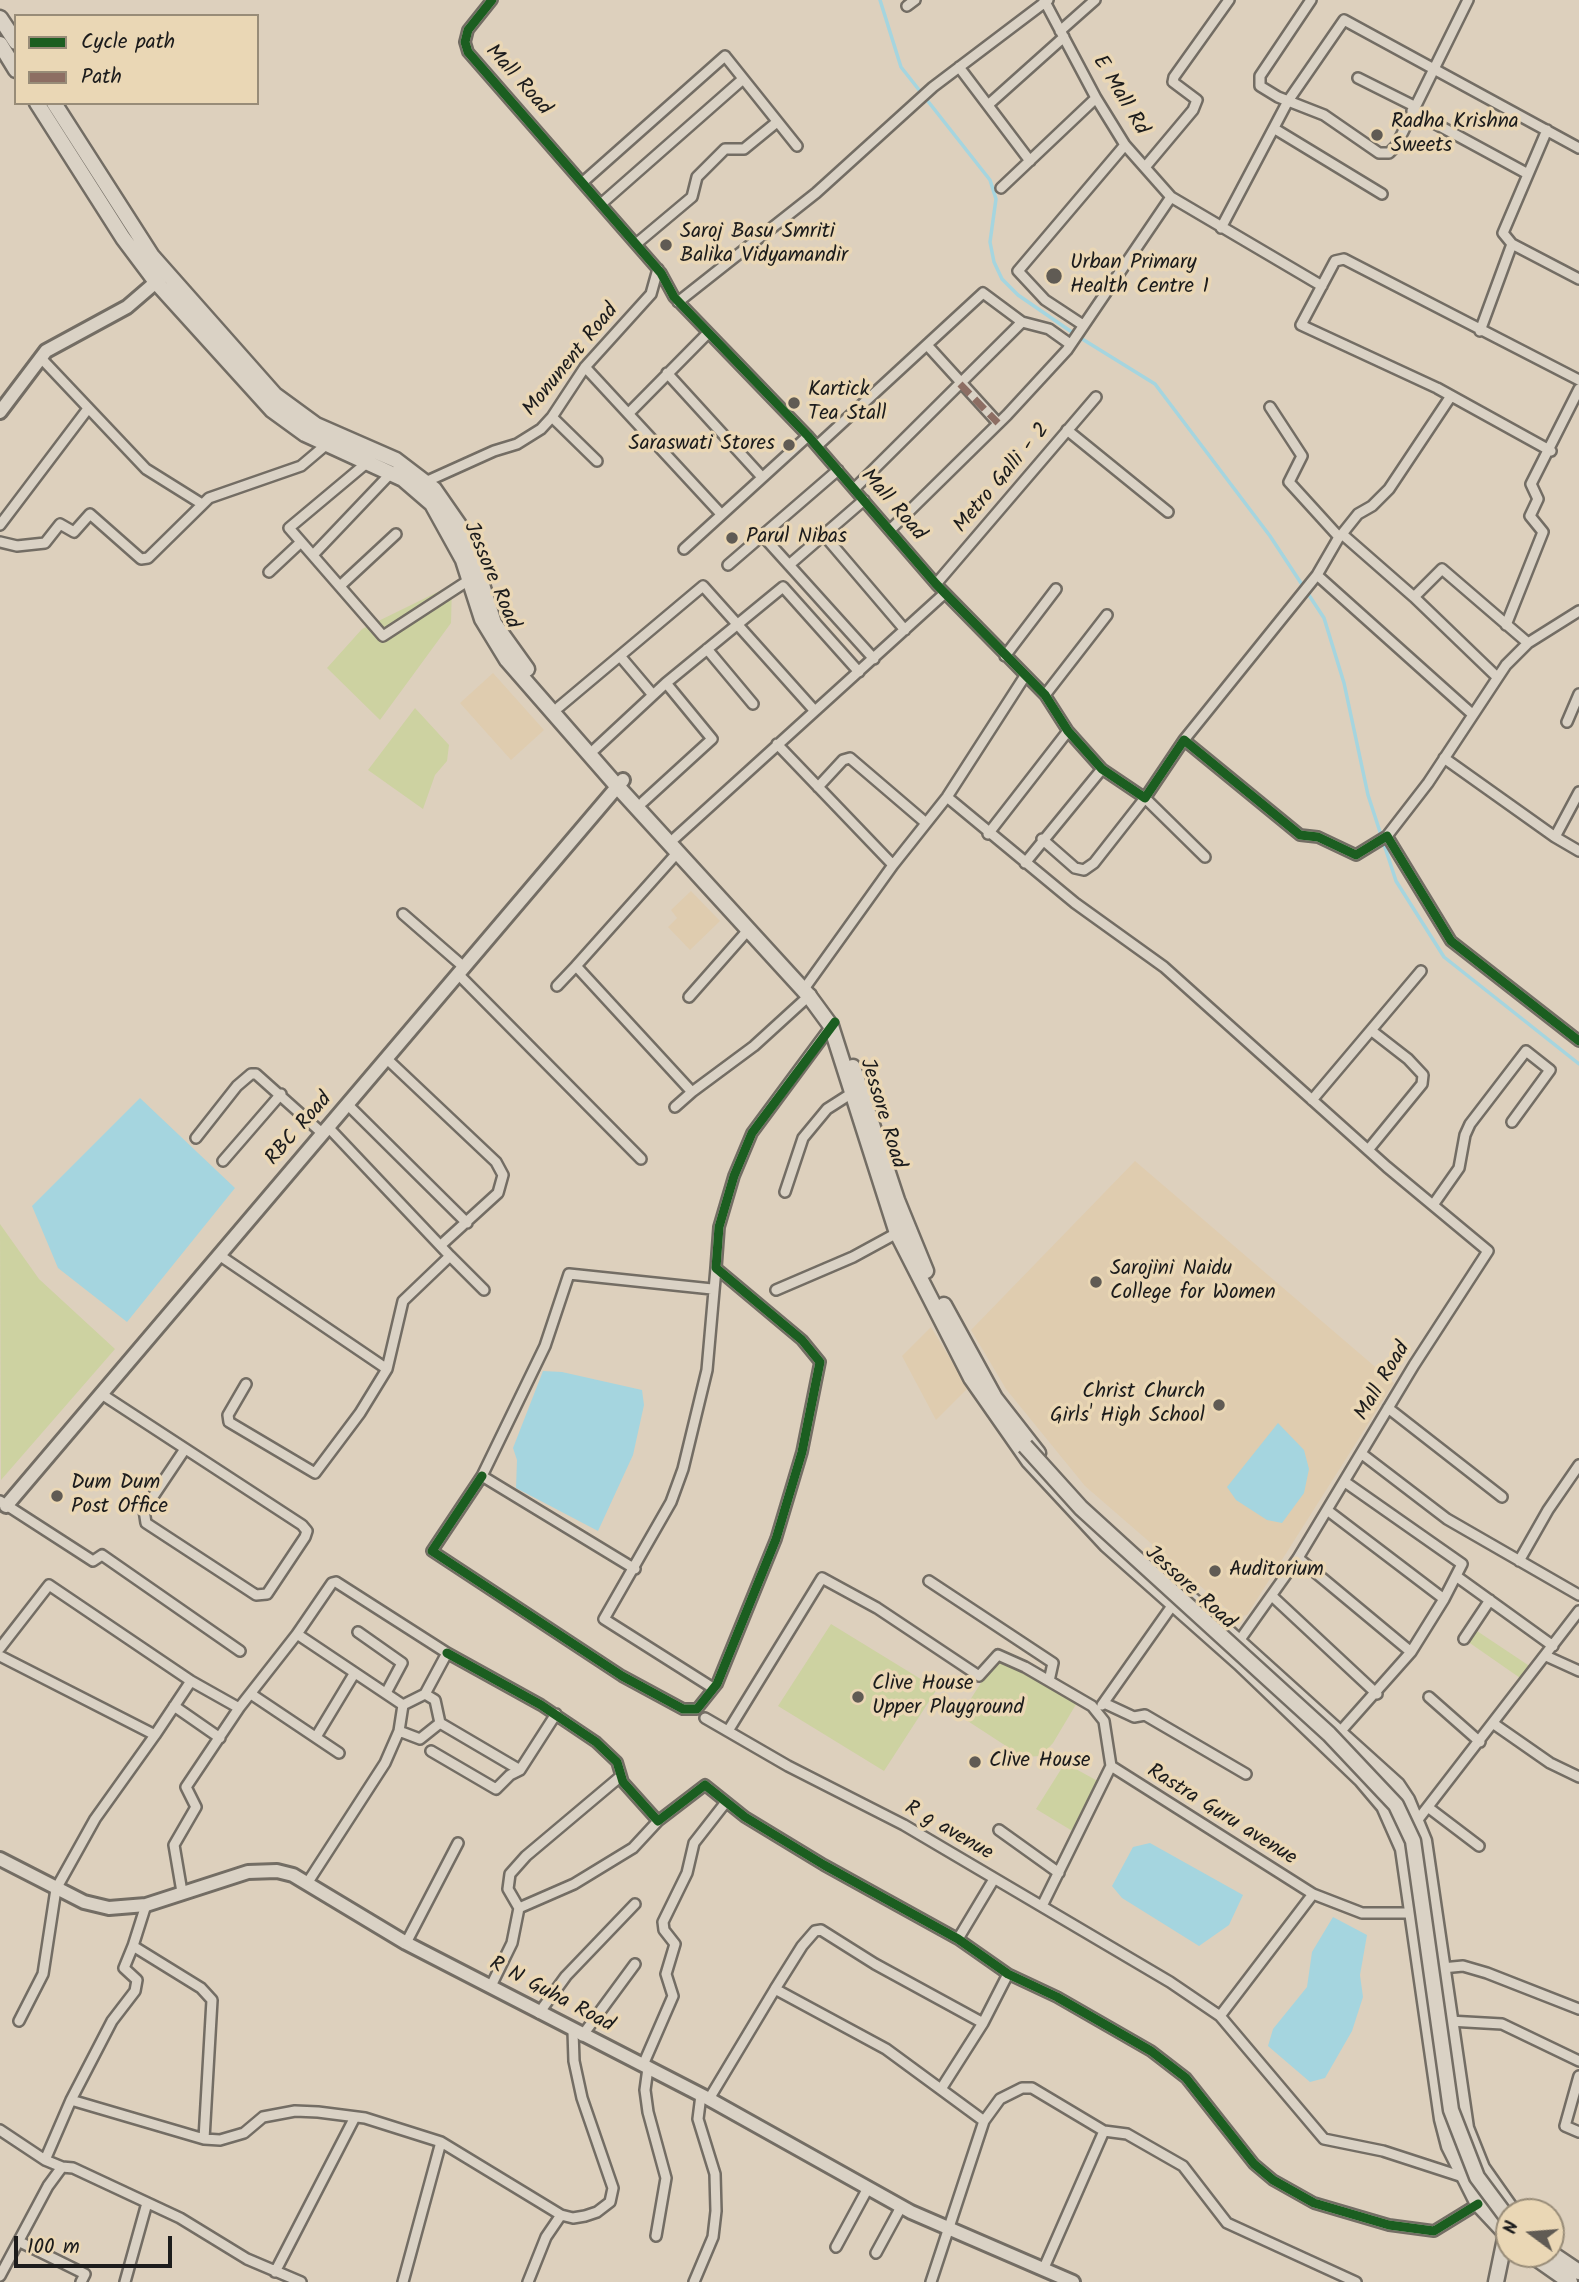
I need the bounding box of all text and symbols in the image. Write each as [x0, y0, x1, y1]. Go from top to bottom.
legend [14, 14, 259, 105]
text: Cycle path [81, 26, 175, 59]
street label: Mall Road [478, 40, 556, 122]
street label: E Mall Rd [1085, 52, 1153, 140]
text: Path [81, 61, 122, 94]
place label: Radha Krishna Sweets [1391, 110, 1519, 160]
marker: Radha Krishna Sweets [1369, 127, 1385, 143]
place label: Saroj Basu Smriti Balika Vidyamandir [680, 220, 848, 270]
marker: Saroj Basu Smriti Balika Vidyamandir [658, 237, 674, 253]
place label: Urban Primary Health Centre 1 [1070, 251, 1209, 301]
marker: Urban Primary Health Centre 1 [1044, 266, 1064, 286]
street label: Monunent Road [519, 299, 625, 423]
place label: Kartick Tea Stall [808, 378, 886, 428]
marker: Kartick Tea Stall [786, 395, 802, 411]
street label: Metro Galli - 2 [950, 419, 1056, 539]
place label: Saraswati Stores [629, 432, 775, 458]
marker: Saraswati Stores [781, 437, 797, 453]
street label: Mall Road [854, 465, 930, 547]
street label: Jessore Road [456, 519, 524, 633]
place label: Parul Nibas [746, 525, 847, 551]
marker: Parul Nibas [724, 530, 740, 546]
street label: Jessore Road [852, 1056, 910, 1172]
street label: RBC Road [261, 1088, 339, 1172]
place label: Sarojini Naidu College for Women [1110, 1257, 1276, 1307]
marker: Sarojini Naidu College for Women [1088, 1274, 1104, 1290]
street label: Mall Road [1351, 1338, 1417, 1426]
place label: Christ Church Girls' High School [1050, 1380, 1205, 1430]
marker: Christ Church Girls' High School [1211, 1397, 1227, 1413]
place label: Dum Dum Post Office [71, 1471, 168, 1521]
marker: Dum Dum Post Office [49, 1488, 65, 1504]
street label: Jessore Road [1138, 1542, 1240, 1636]
place label: Auditorium [1229, 1558, 1324, 1584]
marker: Auditorium [1207, 1563, 1223, 1579]
place label: Clive House Upper Playground [872, 1672, 1024, 1722]
marker: Clive House Upper Playground [850, 1689, 866, 1705]
place label: Clive House [989, 1749, 1091, 1775]
marker: Clive House [967, 1754, 983, 1770]
street label: Rastra Guru avenue [1142, 1760, 1300, 1872]
street label: R g avenue [899, 1797, 997, 1867]
street label: R N Guha Road [484, 1953, 618, 2039]
north arrow [1495, 2198, 1565, 2268]
text: N [1496, 2218, 1528, 2238]
scale bar [18, 2222, 175, 2266]
text: 100 m [27, 2231, 80, 2264]

